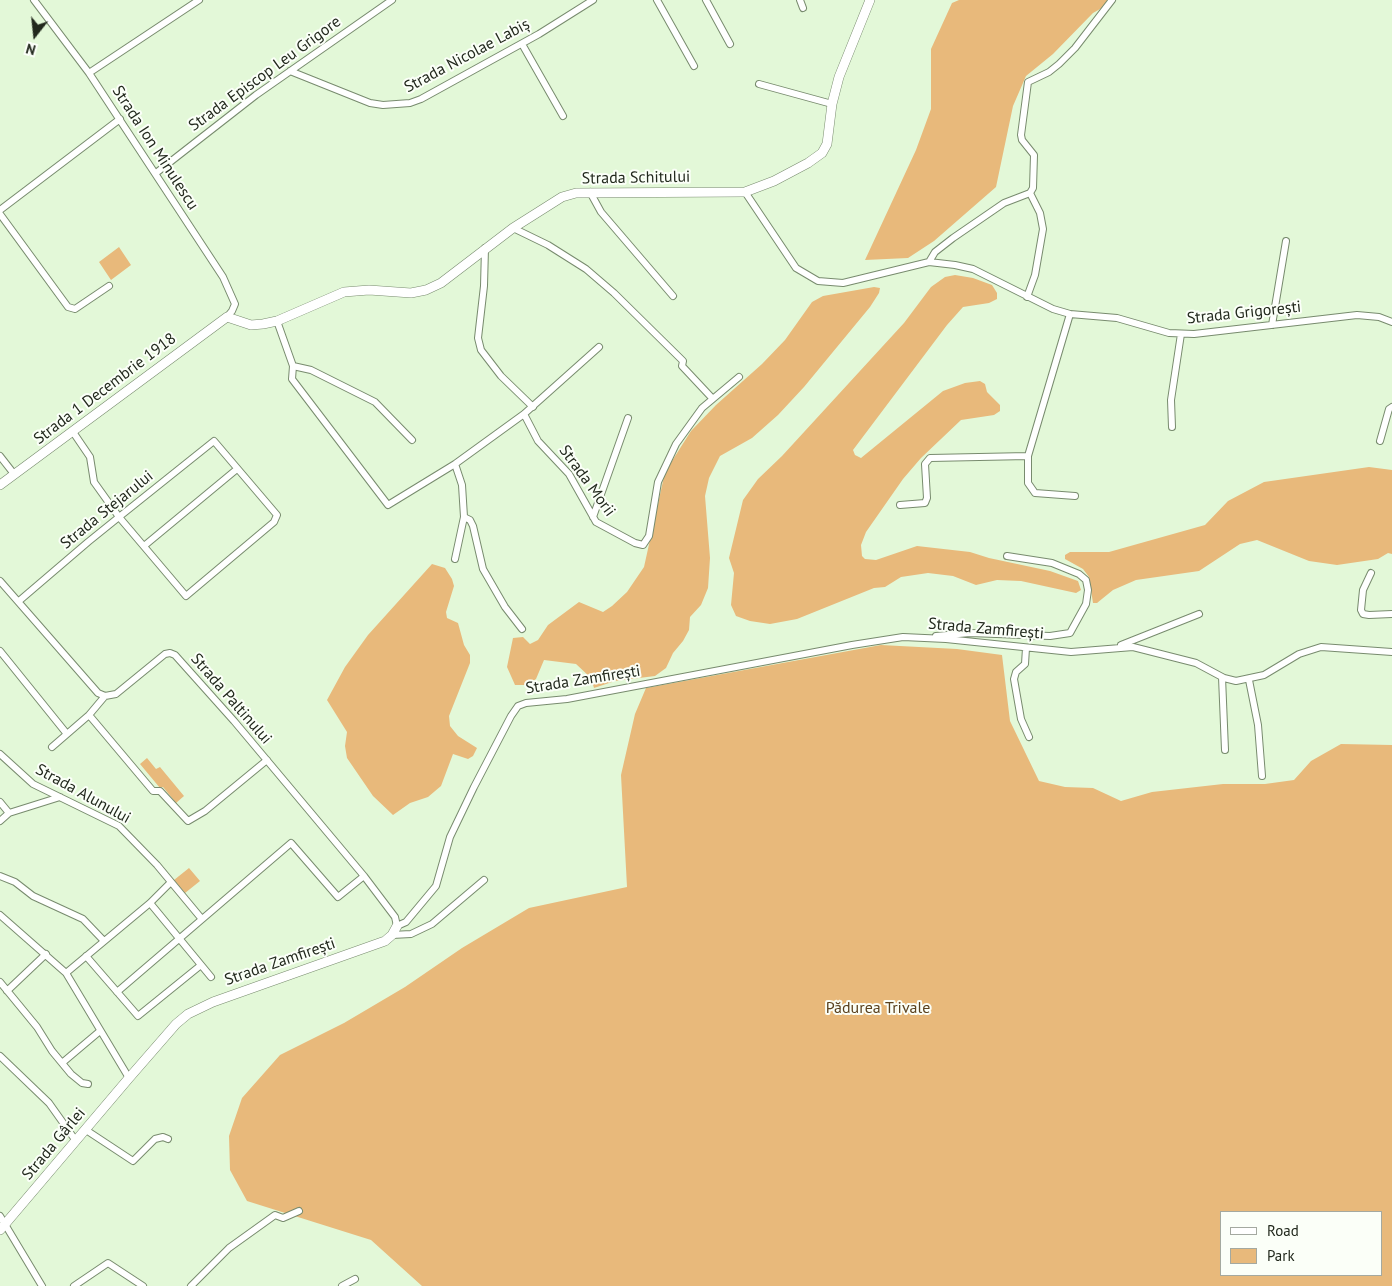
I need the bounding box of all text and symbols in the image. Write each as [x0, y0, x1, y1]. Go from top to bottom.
north arrow [10, 10, 60, 60]
street label: Strada Episcop Leu Grigore [185, 12, 345, 136]
street label: Strada Nicolae Labiș [401, 15, 533, 97]
text: N [24, 40, 38, 59]
street label: Strada Ion Minulescu [108, 82, 202, 214]
street label: Strada Schitului [582, 167, 690, 189]
street label: Strada Grigorești [1186, 297, 1302, 329]
street label: Strada 1 Decembrie 1918 [30, 329, 180, 449]
street label: Strada Morii [555, 442, 619, 520]
street label: Strada Stejarului [57, 467, 157, 553]
street label: Strada Zamfirești [927, 614, 1045, 644]
street label: Strada Paltinului [186, 650, 276, 748]
street label: Strada Zamfirești [524, 661, 642, 699]
street label: Strada Alunului [32, 760, 134, 828]
street label: Strada Zamfirești [222, 934, 338, 990]
park label: Pădurea Trivale [826, 998, 930, 1018]
street label: Strada Gârlei [18, 1104, 90, 1184]
legend [1220, 1211, 1382, 1276]
text: Road [1267, 1221, 1299, 1240]
text: Park [1267, 1246, 1295, 1265]

